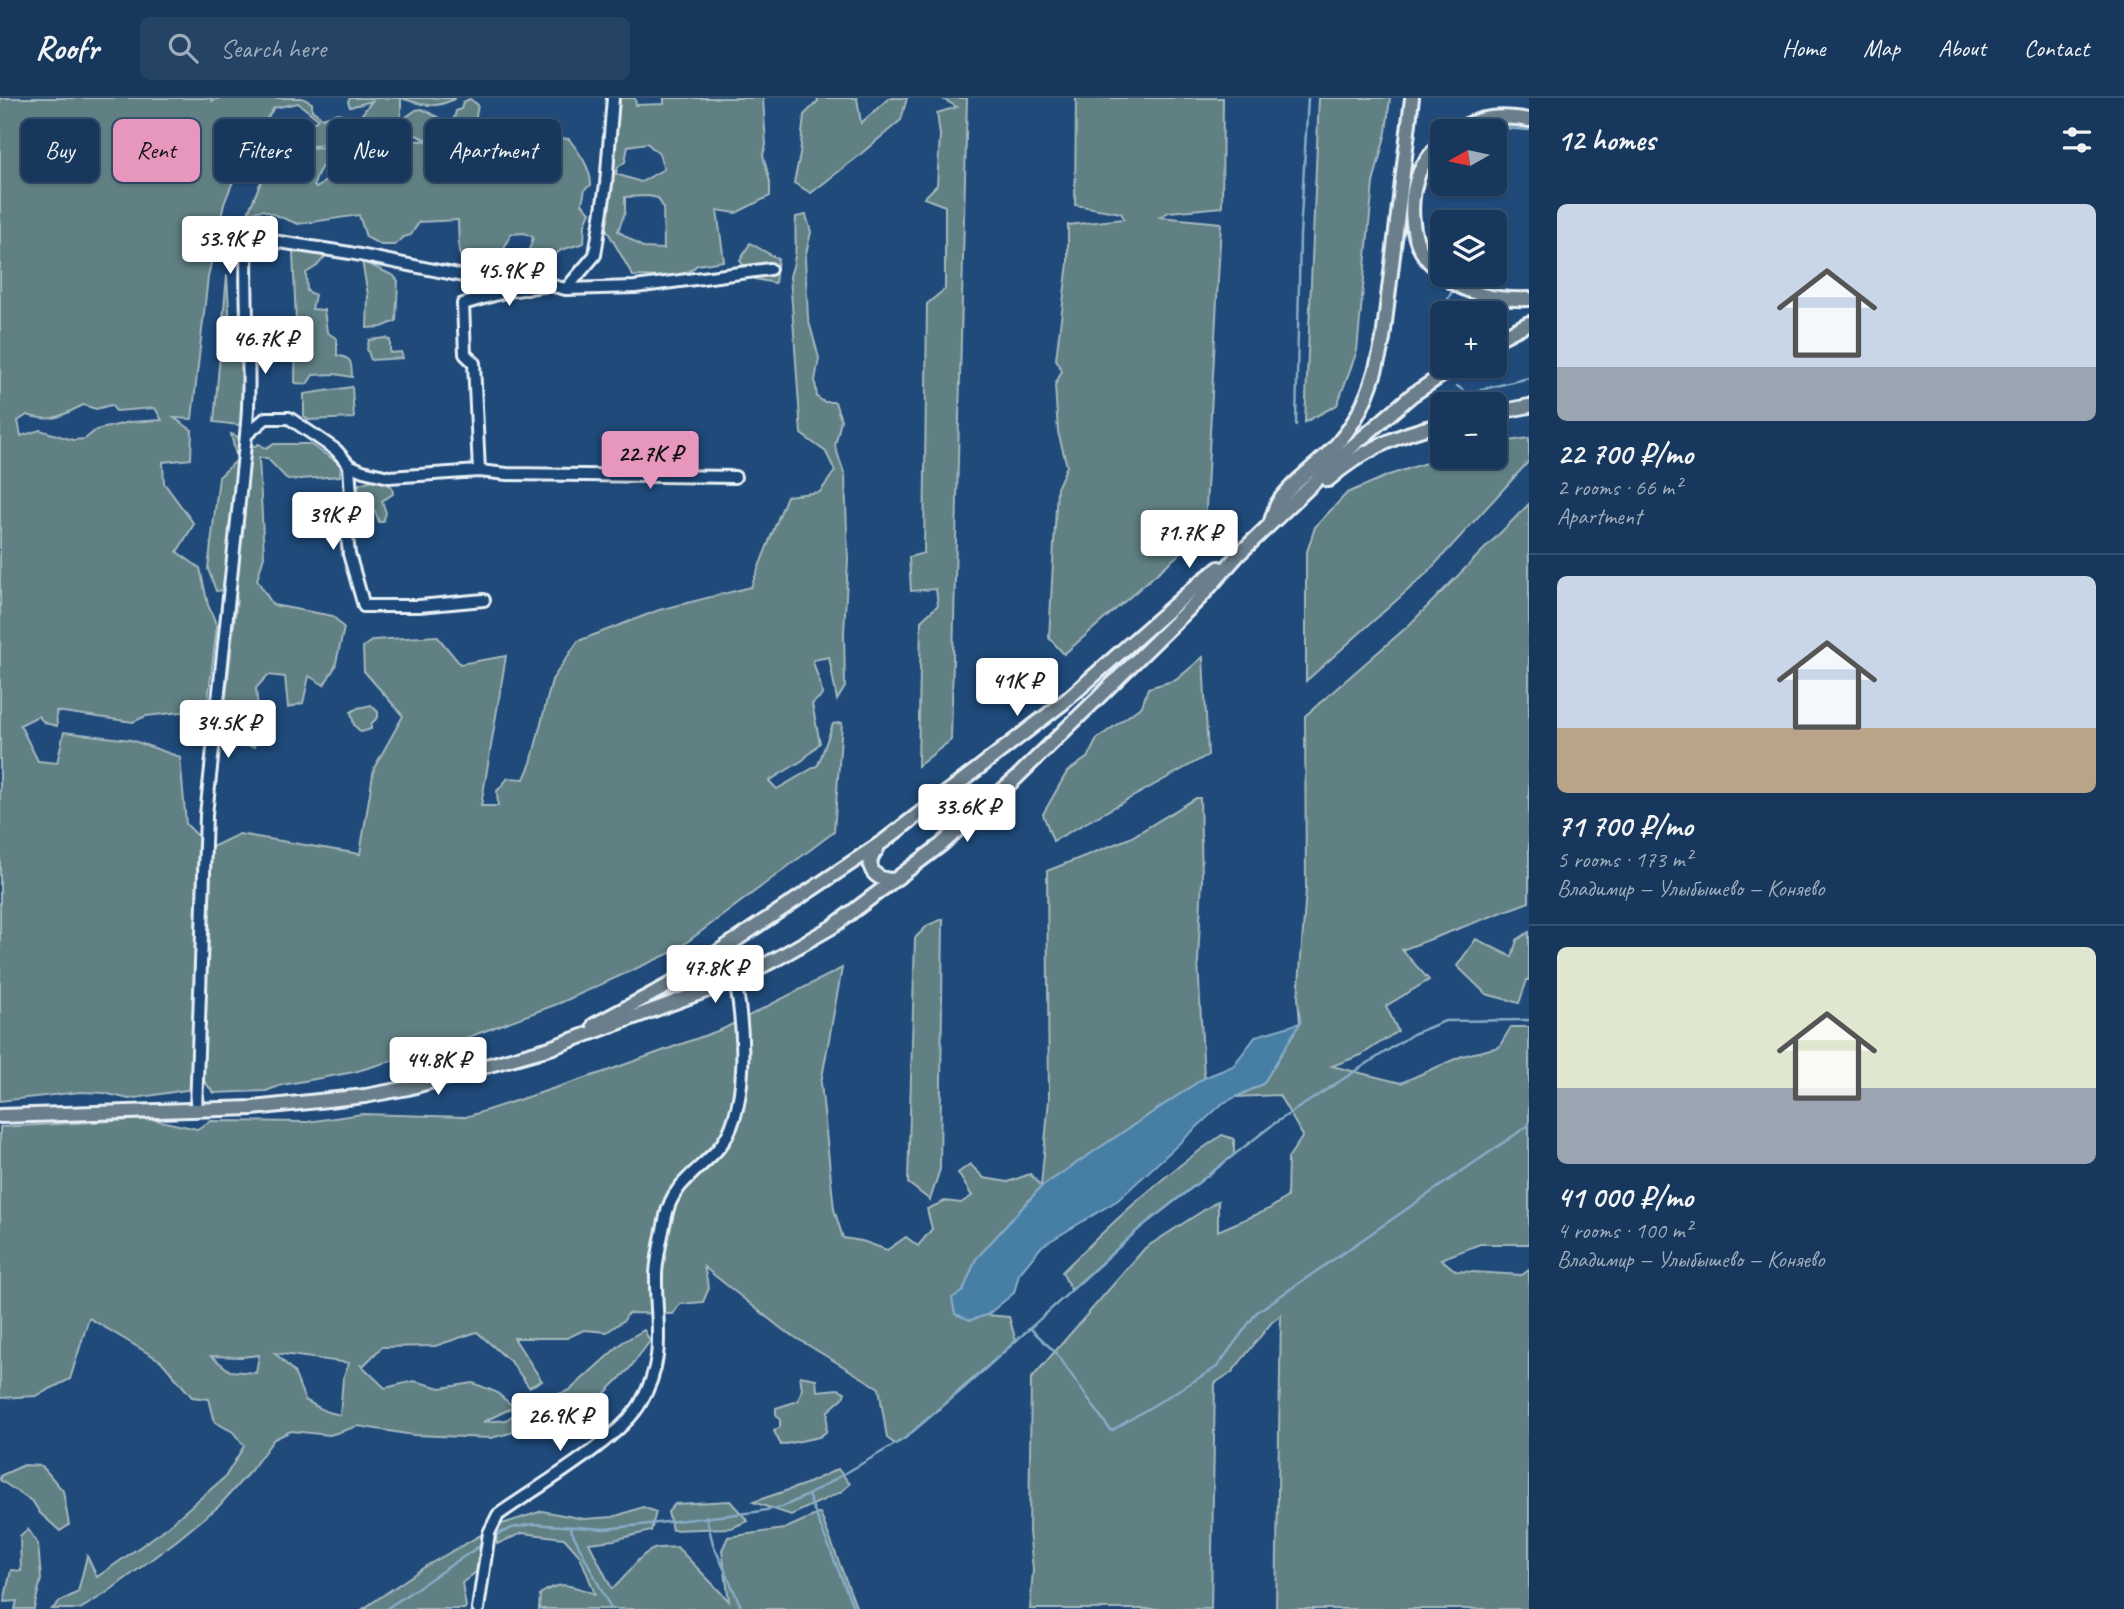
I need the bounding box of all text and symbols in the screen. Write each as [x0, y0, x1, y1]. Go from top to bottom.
search box [140, 17, 630, 80]
text: Roofr [35, 27, 98, 69]
icon: search [164, 29, 202, 67]
text: Search here [220, 32, 326, 65]
text: Home [1782, 33, 1825, 63]
text: Map [1863, 33, 1900, 63]
text: About [1938, 33, 1986, 63]
text: Contact [2024, 33, 2089, 63]
chip: Buy [21, 119, 99, 182]
chip: Rent [113, 119, 200, 182]
chip: Filters [214, 119, 314, 182]
chip: New [328, 119, 411, 182]
chip: Apartment [425, 119, 561, 182]
north arrow [1430, 119, 1507, 196]
map controls [1430, 119, 1507, 469]
text: 12 homes [1557, 121, 1655, 159]
icon: filters [2058, 121, 2096, 159]
button: layers [1430, 210, 1507, 287]
pin: 53.9K ₽ [165, 216, 295, 276]
text: 53.9K ₽ [198, 224, 262, 253]
pin: 45.9K ₽ [444, 248, 574, 308]
icon: home [1764, 250, 1890, 376]
text: 45.9K ₽ [477, 256, 541, 285]
button: + [1430, 301, 1507, 378]
pin: 46.7K ₽ [200, 316, 330, 376]
text: 46.7K ₽ [232, 324, 298, 353]
button: − [1430, 392, 1507, 469]
pin: 22.7K ₽ [585, 432, 715, 491]
text: 22 700 ₽/mo [1557, 435, 1693, 473]
text: 22.7K ₽ [618, 439, 682, 468]
text: 2 rooms · 66 m² [1557, 473, 1681, 502]
pin: 39K ₽ [284, 492, 382, 552]
text: 39K ₽ [308, 500, 358, 529]
text: Apartment [1557, 502, 1642, 531]
pin: 71.7K ₽ [1124, 510, 1254, 570]
text: 71.7K ₽ [1157, 518, 1221, 547]
icon: home [1764, 622, 1890, 748]
pin: 41K ₽ [968, 658, 1066, 718]
text: 41K ₽ [992, 666, 1042, 695]
pin: 34.5K ₽ [163, 700, 293, 760]
text: 34.5K ₽ [196, 708, 260, 737]
pin: 33.6K ₽ [902, 784, 1032, 844]
text: 33.6K ₽ [934, 792, 1000, 821]
text: 71 700 ₽/mo [1557, 807, 1693, 845]
text: 5 rooms · 173 m² [1557, 845, 1692, 874]
text: Владимир — Улыбышево — Коняево [1557, 874, 1824, 903]
pin: 47.8K ₽ [650, 946, 780, 1005]
text: 47.8K ₽ [683, 953, 747, 982]
icon: home [1764, 993, 1890, 1119]
pin: 44.8K ₽ [373, 1038, 503, 1097]
text: 44.8K ₽ [406, 1045, 470, 1074]
text: 41 000 ₽/mo [1557, 1178, 1693, 1216]
text: 4 rooms · 100 m² [1557, 1216, 1692, 1245]
text: Владимир — Улыбышево — Коняево [1557, 1245, 1824, 1274]
pin: 26.9K ₽ [495, 1394, 625, 1453]
text: 26.9K ₽ [528, 1401, 592, 1430]

